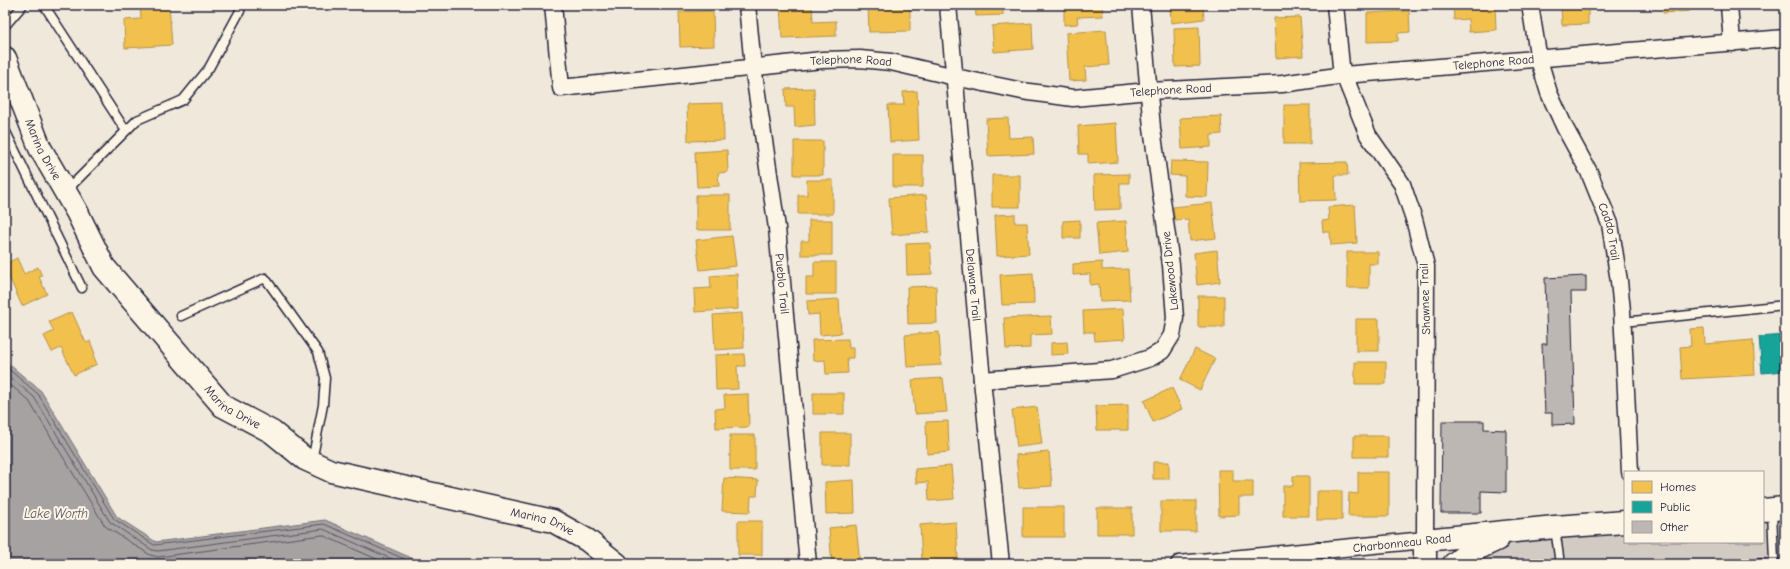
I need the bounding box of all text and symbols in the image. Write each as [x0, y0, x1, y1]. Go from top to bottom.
street label: Telephone Road [810, 52, 893, 69]
street label: Telephone Road [1452, 52, 1535, 73]
street label: Telephone Road [1130, 81, 1212, 100]
street label: Marina Drive [22, 117, 64, 182]
street label: Caddo Trail [1595, 201, 1623, 261]
street label: Lakewood Drive [1159, 231, 1181, 311]
street label: Delaware Trail [963, 248, 984, 322]
street label: Pueblo Trail [772, 253, 792, 315]
street label: Shawnee Trail [1417, 263, 1433, 335]
street label: Marina Drive [201, 382, 263, 432]
legend [1624, 471, 1764, 543]
text: Homes [1660, 480, 1696, 494]
text: Public [1660, 500, 1691, 514]
street label: Marina Drive [509, 505, 577, 538]
water label: Lake Worth [24, 506, 88, 521]
text: Other [1660, 520, 1689, 534]
street label: Charbonneau Road [1352, 531, 1452, 555]

